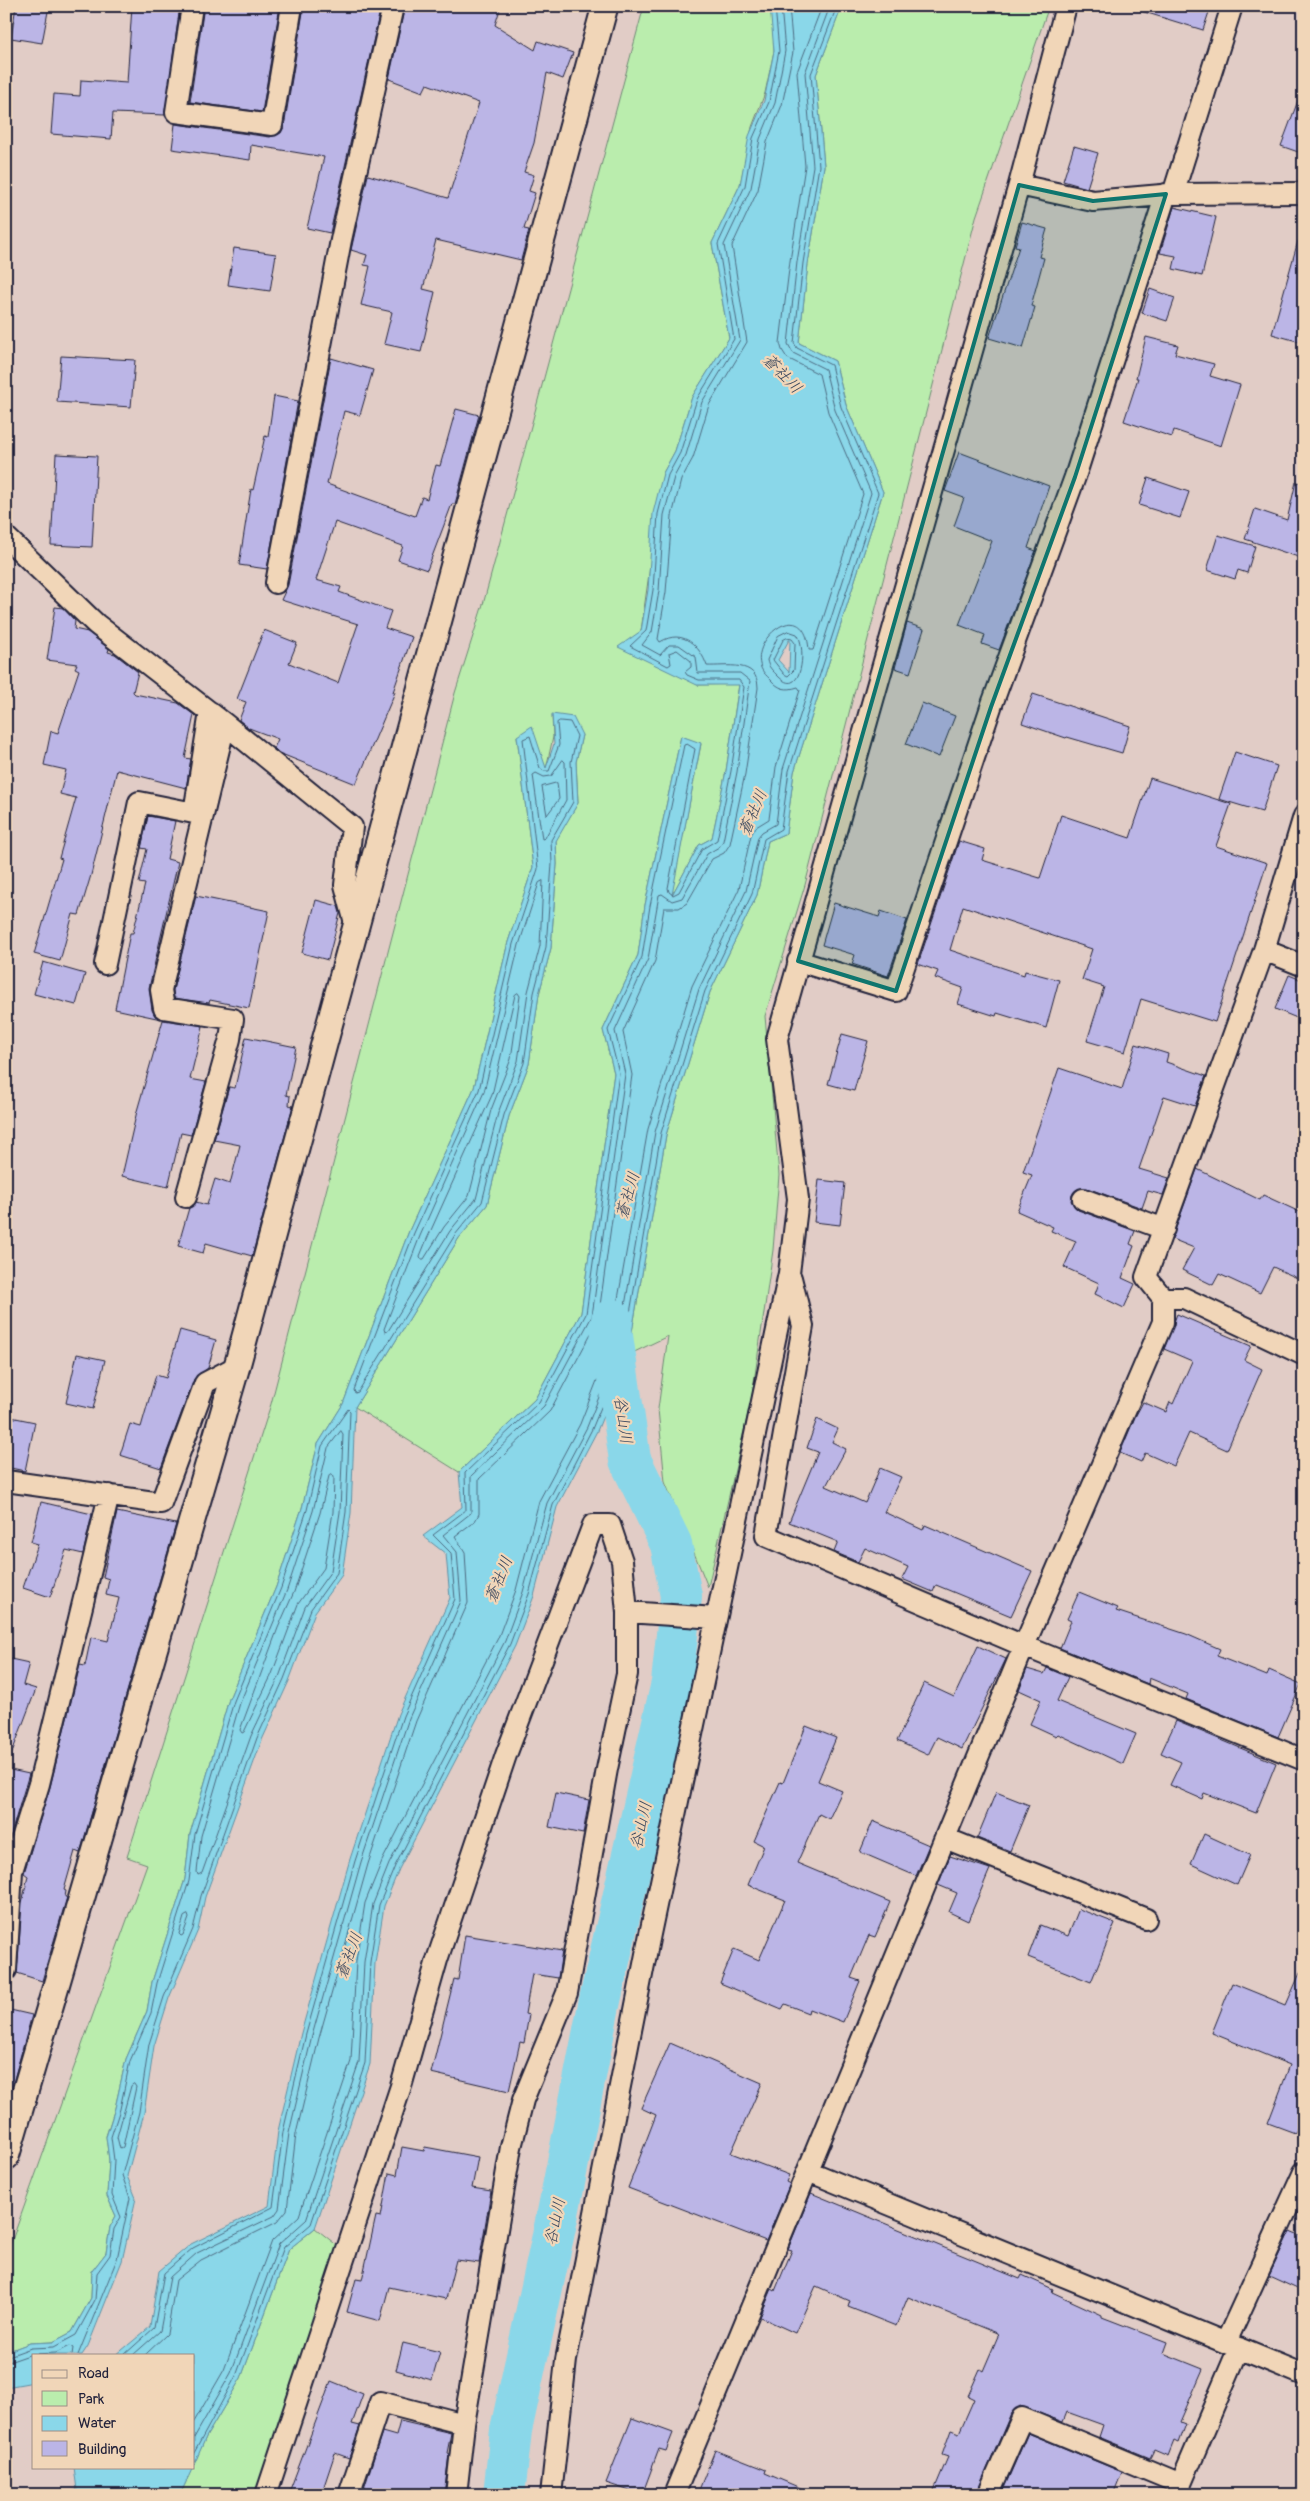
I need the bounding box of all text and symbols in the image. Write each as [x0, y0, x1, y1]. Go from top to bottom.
water label: 蒼社川 [758, 349, 806, 398]
water label: 蒼社川 [734, 786, 772, 838]
water label: 蒼社川 [612, 1169, 644, 1221]
water label: 谷山川 [610, 1395, 636, 1445]
water label: 蒼社川 [481, 1553, 517, 1605]
water label: 谷山川 [626, 1800, 656, 1851]
water label: 蒼社川 [331, 1929, 367, 1981]
water label: 谷山川 [540, 2196, 570, 2247]
legend [32, 2354, 195, 2468]
text: Road [78, 2364, 109, 2383]
text: Park [78, 2390, 105, 2409]
text: Water [78, 2414, 117, 2433]
text: Building [78, 2440, 126, 2459]

